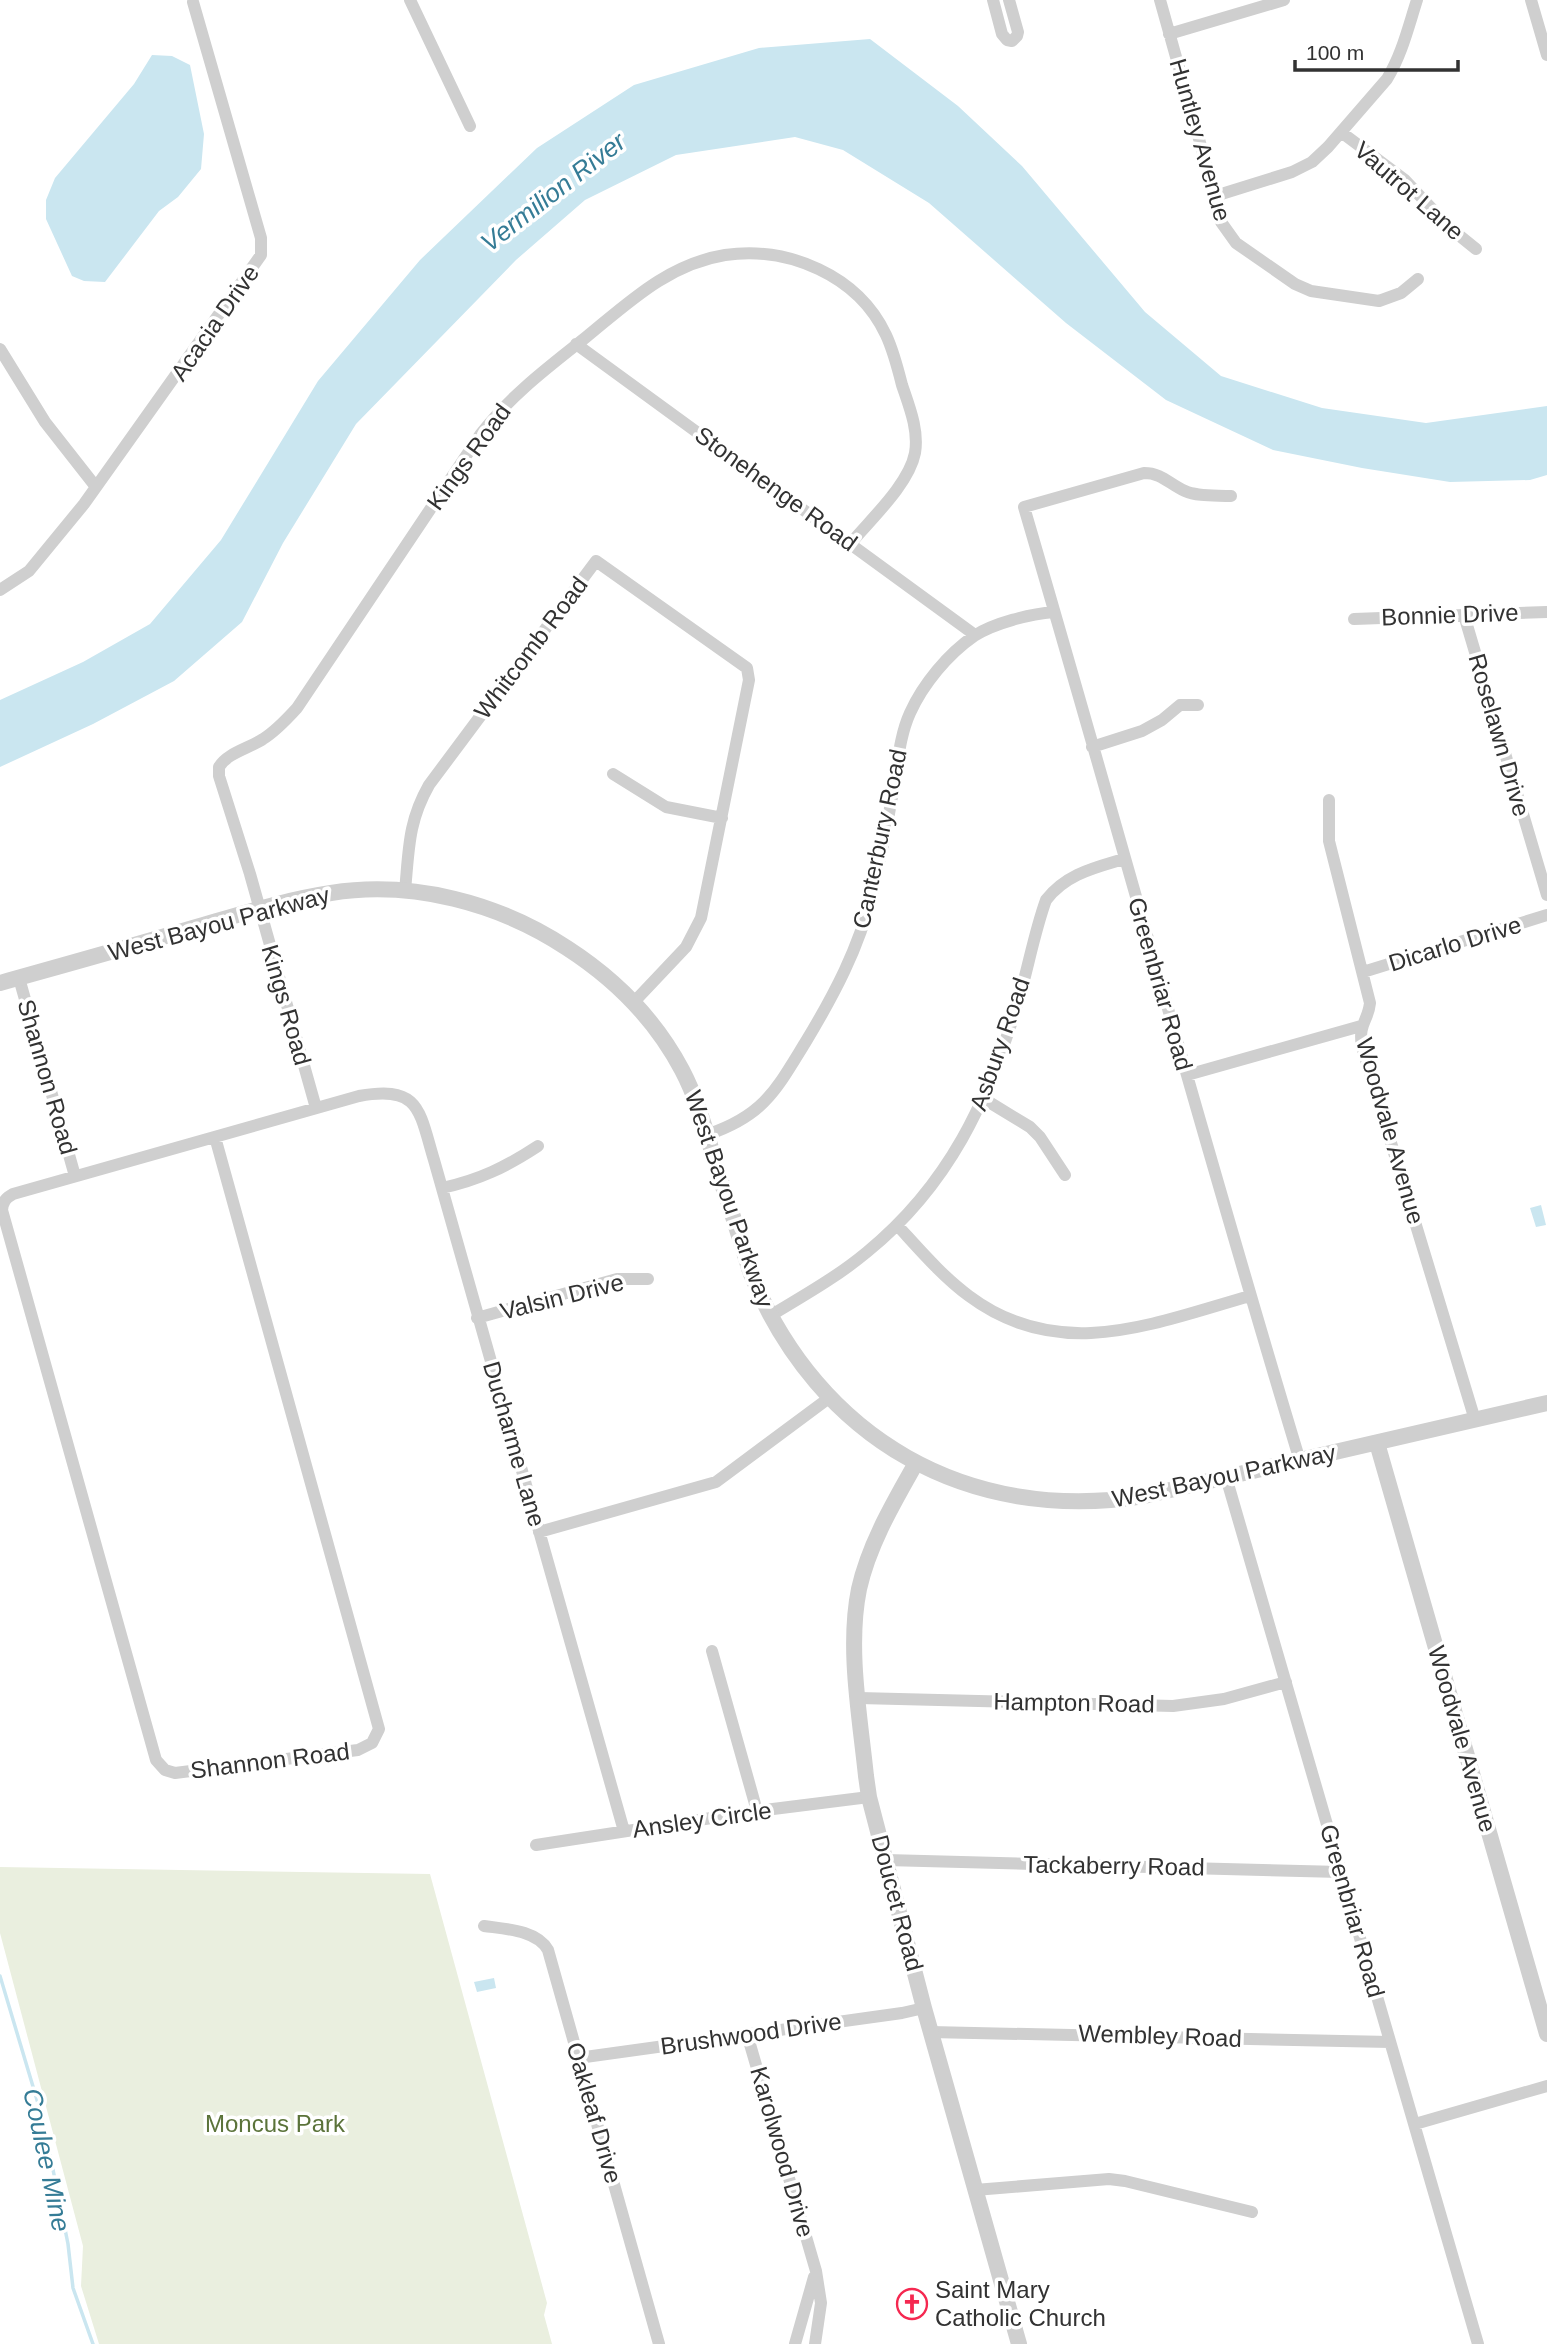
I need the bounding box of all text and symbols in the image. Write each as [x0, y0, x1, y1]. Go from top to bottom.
scale bar [1295, 28, 1458, 72]
text: 100 m [1306, 41, 1364, 64]
street label: Huntley Avenue [1164, 56, 1237, 224]
water label: Vermilion River [475, 125, 632, 258]
street label: Vautrot Lane [1349, 136, 1469, 245]
street label: Acacia Drive [165, 260, 264, 386]
street label: Kings Road [421, 399, 516, 515]
street label: Stonehenge Road [690, 421, 863, 556]
street label: Whitcomb Road [468, 571, 593, 724]
street label: Bonnie Drive [1381, 599, 1519, 630]
street label: Roselawn Drive [1463, 650, 1536, 819]
street label: Canterbury Road [847, 747, 912, 931]
street label: West Bayou Parkway [105, 881, 332, 966]
street label: Greenbriar Road [1123, 894, 1198, 1074]
street label: Dicarlo Drive [1385, 911, 1524, 977]
street label: Kings Road [256, 942, 317, 1068]
street label: Asbury Road [964, 974, 1035, 1114]
street label: Shannon Road [12, 996, 83, 1158]
street label: Woodvale Avenue [1351, 1035, 1430, 1227]
street label: West Bayou Parkway [680, 1087, 779, 1311]
street label: Valsin Drive [497, 1268, 626, 1325]
street label: Ducharme Lane [478, 1358, 551, 1530]
street label: West Bayou Parkway [1110, 1439, 1338, 1512]
street label: Woodvale Avenue [1423, 1643, 1502, 1835]
street label: Hampton Road [993, 1688, 1155, 1717]
street label: Shannon Road [189, 1737, 351, 1784]
street label: Ansley Circle [631, 1796, 773, 1843]
street label: Greenbriar Road [1315, 1821, 1390, 2001]
street label: Doucet Road [866, 1832, 929, 1974]
street label: Tackaberry Road [1023, 1850, 1205, 1881]
street label: Brushwood Drive [659, 2007, 843, 2060]
street label: Wembley Road [1078, 2019, 1242, 2052]
street label: Oakleaf Drive [561, 2039, 627, 2186]
street label: Karolwood Drive [745, 2064, 820, 2240]
water label: Coulee Mine [17, 2085, 77, 2235]
park label: Moncus Park [205, 2110, 346, 2137]
place label: Saint Mary Catholic Church [935, 2276, 1106, 2331]
church icon: Saint Mary Catholic Church [895, 2287, 929, 2321]

